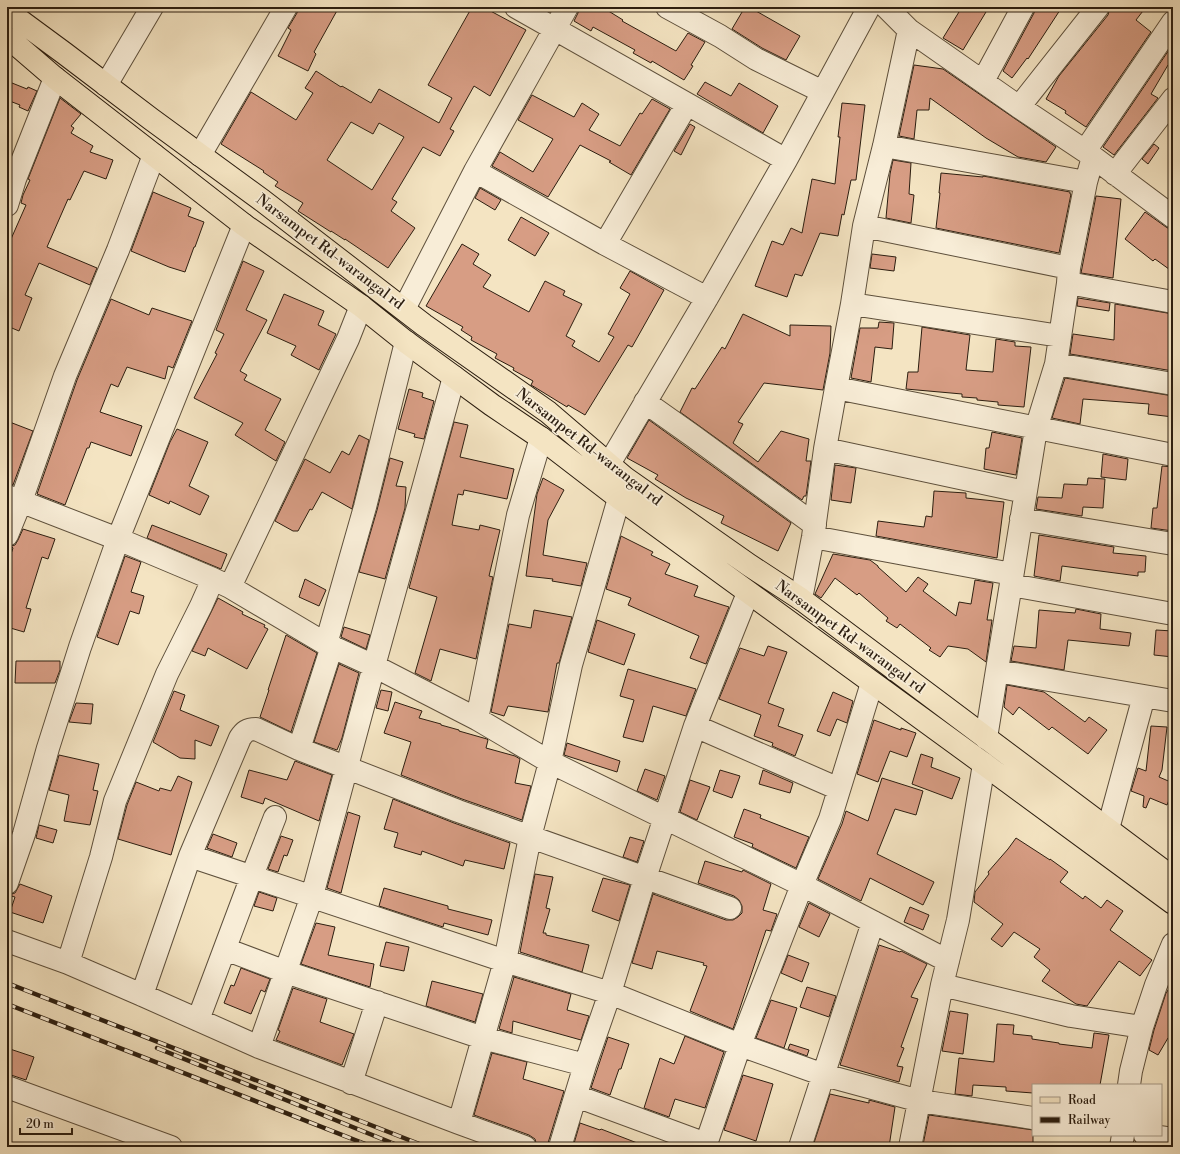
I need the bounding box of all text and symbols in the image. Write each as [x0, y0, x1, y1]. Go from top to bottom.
street label: Narsampet Rd-warangal rd [252, 190, 408, 314]
street label: Narsampet Rd-warangal rd [512, 384, 666, 510]
street label: Narsampet Rd-warangal rd [771, 576, 929, 698]
legend [1032, 1084, 1162, 1136]
text: Road [1068, 1093, 1096, 1108]
scale bar [20, 1110, 72, 1136]
text: Railway [1068, 1113, 1110, 1128]
text: 20 m [26, 1117, 54, 1132]

